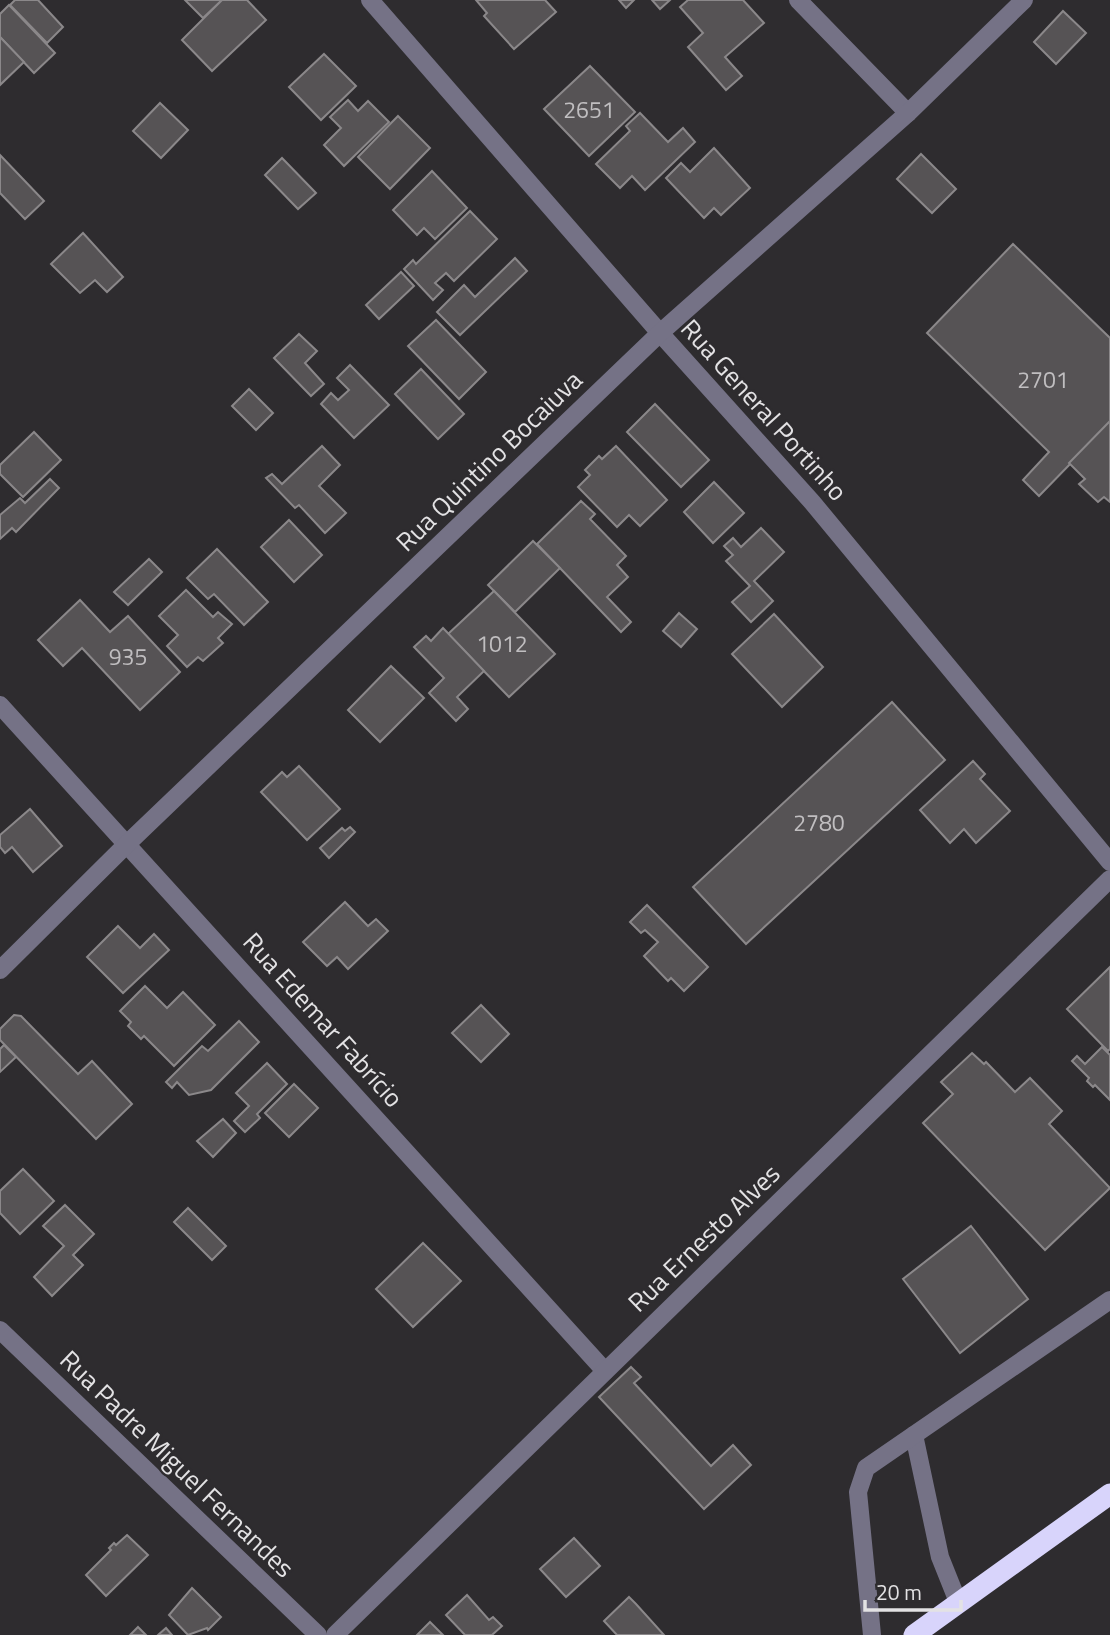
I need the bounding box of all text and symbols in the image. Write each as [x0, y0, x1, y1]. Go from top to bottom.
house number: 2651 [563, 92, 615, 127]
street label: Rua General Portinho [672, 310, 857, 509]
street label: Rua Quintino Bocaiuva [387, 361, 591, 560]
house number: 2701 [1017, 362, 1069, 397]
house number: 1012 [476, 626, 528, 661]
house number: 935 [109, 639, 147, 674]
house number: 2780 [793, 805, 845, 840]
street label: Rua Edemar Fabrício [234, 923, 413, 1116]
street label: Rua Ernesto Alves [619, 1155, 789, 1321]
street label: Rua Padre Miguel Fernandes [51, 1341, 303, 1586]
scale bar [865, 1568, 961, 1612]
text: 20 m [876, 1576, 922, 1608]

